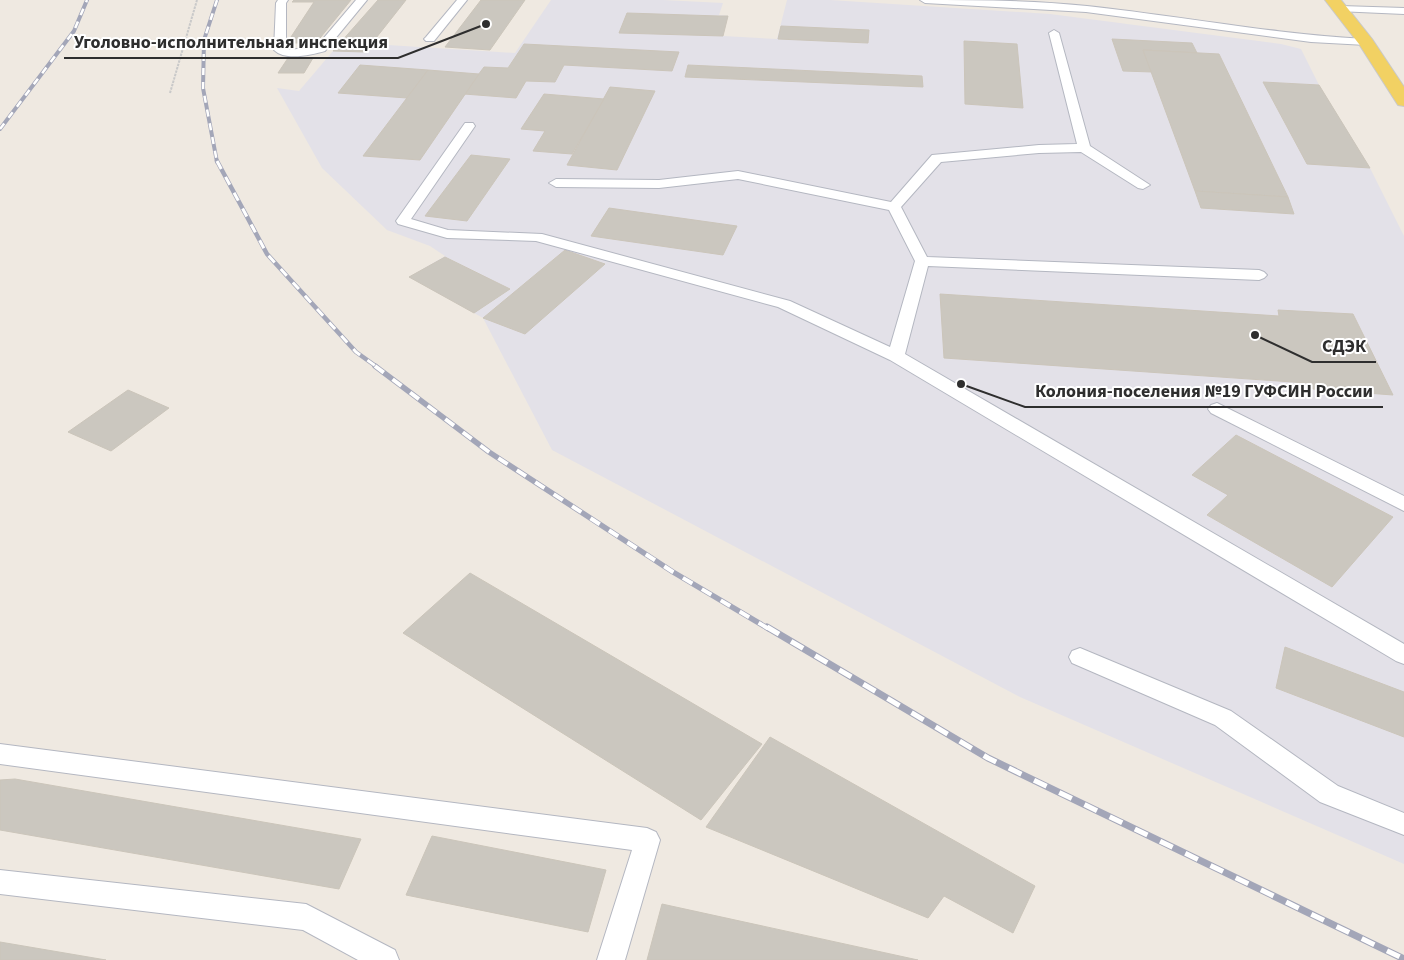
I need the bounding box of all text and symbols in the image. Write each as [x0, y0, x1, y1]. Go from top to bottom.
callout: Уголовно-исполнительная инспекция [64, 25, 398, 58]
text: Уголовно-исполнительная инспекция [74, 30, 388, 55]
callout: СДЭК [1312, 329, 1376, 362]
text: СДЭК [1322, 334, 1367, 359]
callout: Колония-поселения №19 ГУФСИН России [1025, 374, 1383, 407]
text: Колония-поселения №19 ГУФСИН России [1035, 379, 1373, 404]

